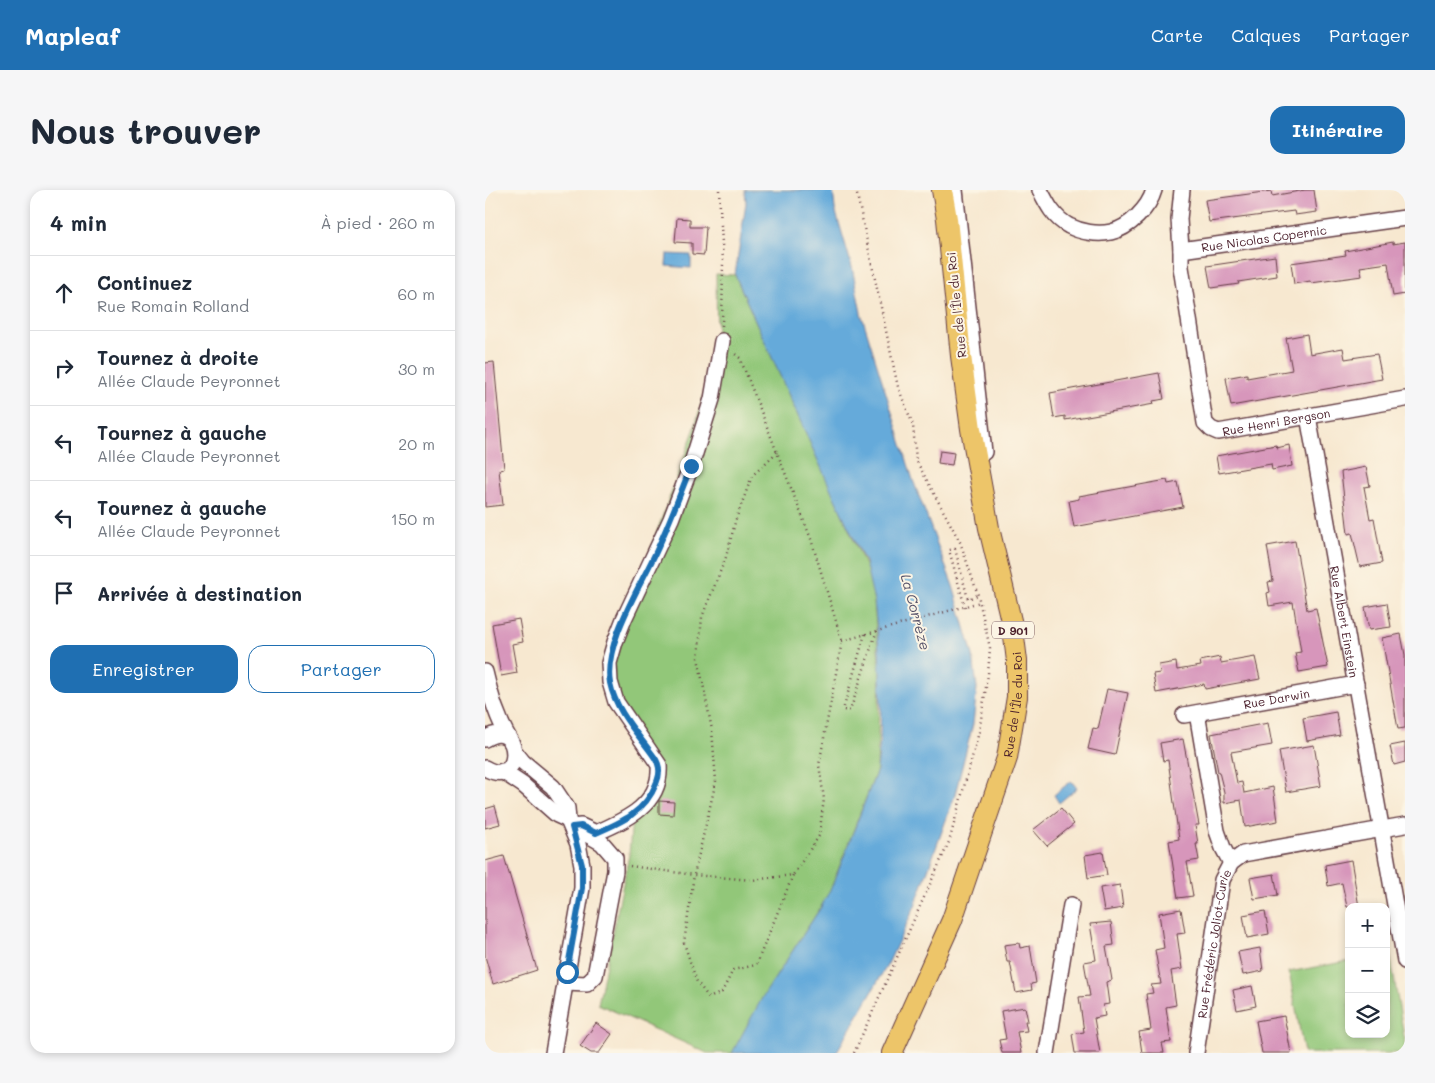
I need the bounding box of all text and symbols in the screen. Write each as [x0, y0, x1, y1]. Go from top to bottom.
text: Mapleaf [25, 20, 120, 51]
text: Carte [1151, 23, 1203, 47]
text: Calques [1231, 23, 1301, 47]
text: Partager [1329, 23, 1410, 47]
button: Itinéraire [1270, 106, 1405, 154]
text: Nous trouver [30, 107, 261, 153]
text: 4 min [50, 209, 107, 236]
text: À pied · 260 m [320, 212, 435, 233]
street label: Rue Nicolas Copernic [1200, 221, 1328, 255]
street label: Rue de l'Île du Roi [942, 251, 970, 359]
text: Continuez [97, 270, 192, 295]
icon: ahead [50, 279, 78, 307]
text: 60 m [398, 283, 435, 304]
text: Rue Romain Rolland [97, 295, 249, 316]
text: Tournez à droite [97, 345, 259, 370]
icon: right [50, 354, 78, 382]
text: 30 m [398, 358, 435, 379]
text: Allée Claude Peyronnet [97, 370, 281, 391]
street label: Rue Henri Bergson [1221, 404, 1331, 439]
text: Tournez à gauche [97, 420, 266, 445]
icon: left [50, 429, 78, 457]
text: 20 m [398, 433, 435, 454]
text: Allée Claude Peyronnet [97, 445, 281, 466]
route end [680, 455, 703, 478]
text: Tournez à gauche [97, 495, 266, 520]
icon: left [50, 504, 78, 532]
text: 150 m [391, 508, 435, 529]
text: Allée Claude Peyronnet [97, 520, 281, 541]
street label: Rue Albert Einstein [1327, 565, 1362, 679]
water label: La Corrèze [897, 572, 935, 652]
icon: arrive [50, 579, 78, 607]
text: Arrivée à destination [97, 581, 302, 606]
road number: D 901 [992, 622, 1034, 638]
button: Enregistrer [50, 645, 238, 693]
button: Partager [248, 645, 435, 693]
street label: Rue de l'Île du Roi [999, 651, 1025, 758]
street label: Rue Darwin [1242, 685, 1311, 712]
street label: Rue Frédéric Joliot-Curie [1193, 866, 1235, 1019]
map controls [1345, 903, 1390, 1038]
button: + [1345, 903, 1390, 948]
button: − [1345, 948, 1390, 993]
route start [556, 961, 579, 984]
button: layers [1345, 993, 1390, 1038]

